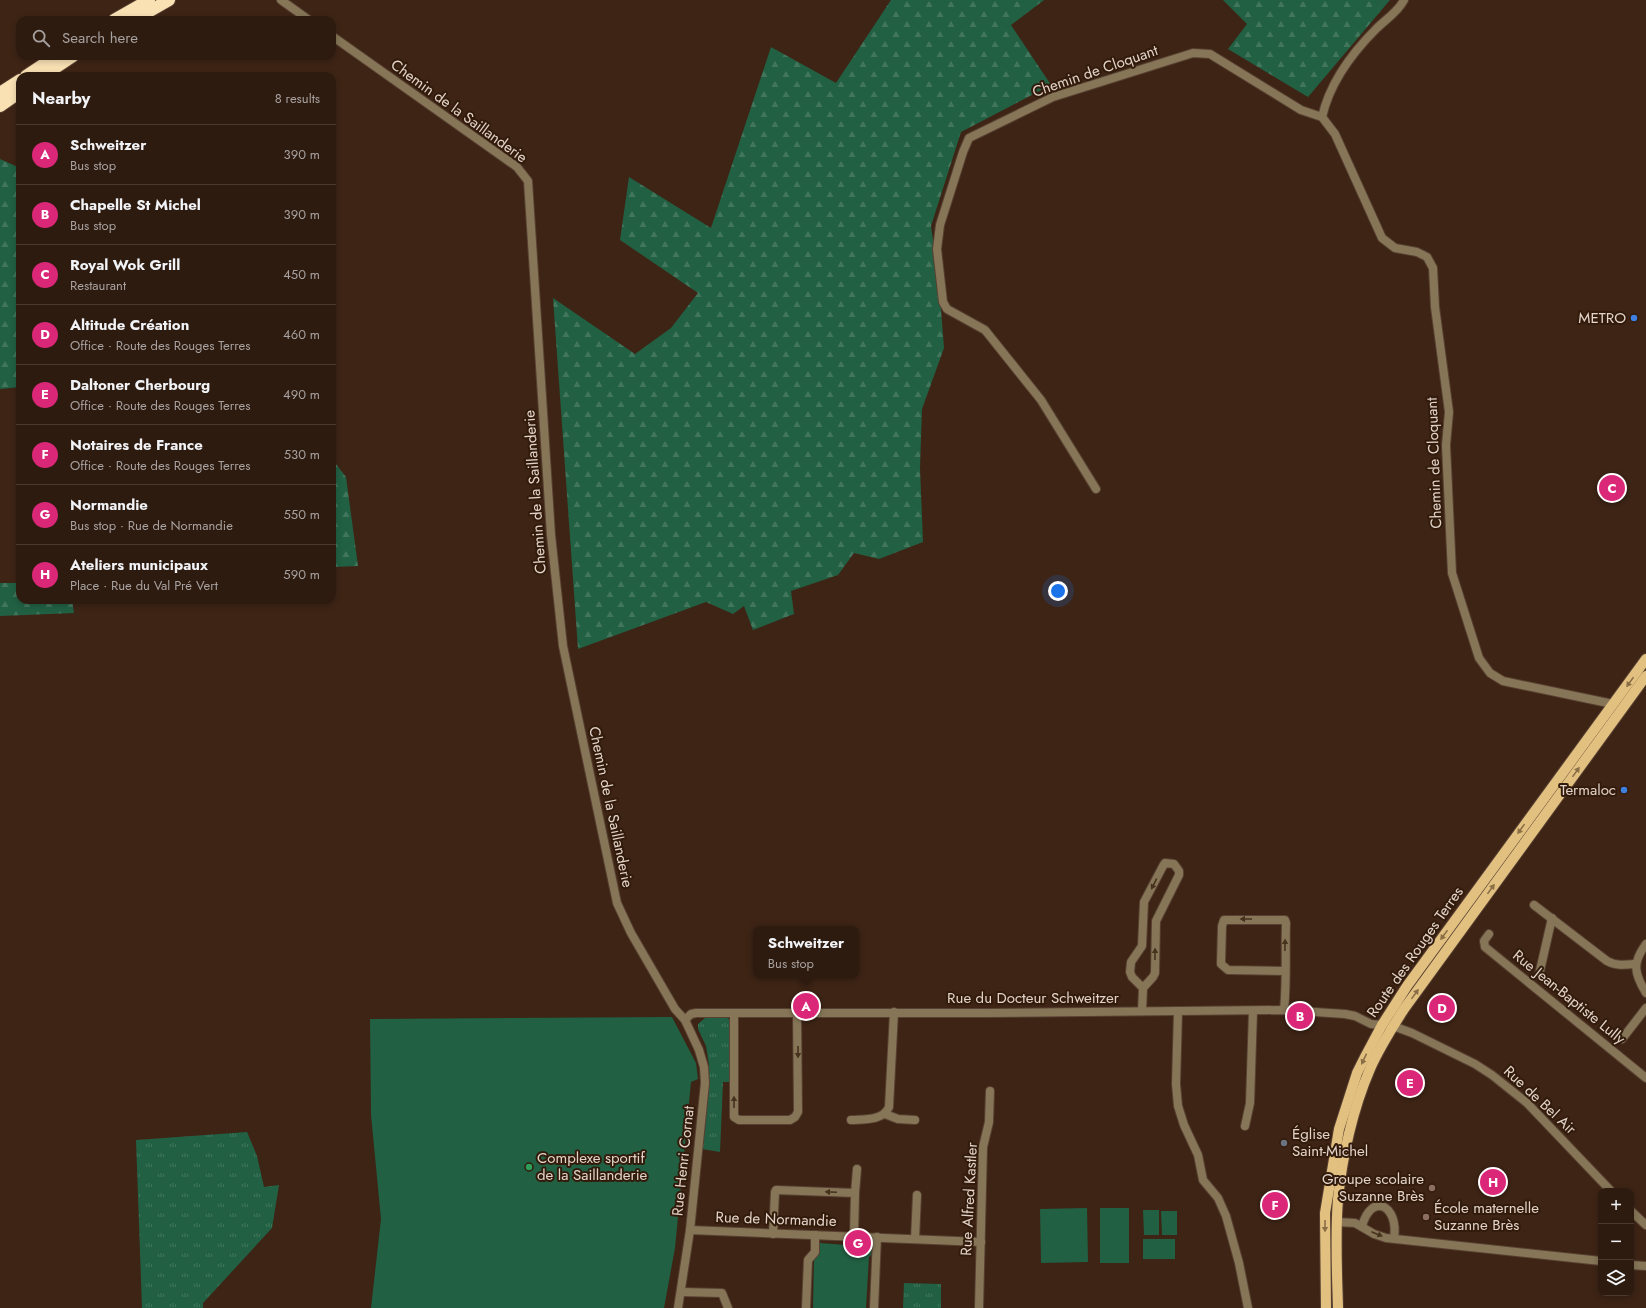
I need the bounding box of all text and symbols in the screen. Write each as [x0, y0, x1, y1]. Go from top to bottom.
search box [16, 16, 336, 60]
icon: search [30, 27, 52, 49]
text: Search here [62, 27, 138, 49]
street label: Chemin de Cloquant [1029, 39, 1161, 103]
street label: Chemin de la Saillanderie [386, 54, 532, 168]
text: Nearby [32, 86, 90, 110]
text: 8 results [275, 89, 320, 108]
text: Schweitzer [70, 134, 146, 156]
text: A [40, 145, 50, 164]
text: 390 m [284, 145, 320, 164]
text: Bus stop [70, 156, 116, 175]
text: Chapelle St Michel [70, 194, 201, 216]
text: B [41, 205, 49, 224]
text: 390 m [284, 205, 320, 224]
text: Bus stop [70, 216, 116, 235]
text: Royal Wok Grill [70, 254, 180, 276]
text: C [40, 265, 50, 284]
text: 450 m [283, 265, 320, 284]
text: Restaurant [70, 276, 126, 295]
place label: METRO [1578, 307, 1626, 329]
marker: METRO [1629, 313, 1639, 323]
text: Altitude Création [70, 314, 189, 336]
text: D [40, 325, 50, 344]
text: 460 m [283, 325, 320, 344]
text: Office · Route des Rouges Terres [70, 336, 250, 355]
text: Daltoner Cherbourg [70, 374, 210, 396]
text: E [41, 385, 49, 404]
text: 490 m [283, 385, 320, 404]
text: Office · Route des Rouges Terres [70, 396, 250, 415]
street label: Chemin de Cloquant [1421, 396, 1447, 529]
street label: Chemin de la Saillanderie [518, 409, 552, 575]
text: Notaires de France [70, 434, 203, 456]
text: F [41, 445, 49, 464]
text: 530 m [284, 445, 320, 464]
text: Office · Route des Rouges Terres [70, 456, 250, 475]
pin: C [1599, 473, 1625, 503]
text: Normandie [70, 494, 148, 516]
text: G [40, 505, 50, 524]
text: 550 m [283, 505, 320, 524]
text: Bus stop · Rue de Normandie [70, 516, 233, 535]
text: Ateliers municipaux [70, 554, 208, 576]
text: H [40, 565, 50, 584]
text: 590 m [283, 565, 320, 584]
text: Place · Rue du Val Pré Vert [70, 576, 218, 595]
your location [1048, 581, 1068, 601]
one-way arrow [1625, 676, 1634, 687]
street label: Chemin de la Saillanderie [583, 724, 639, 890]
one-way arrow [1572, 767, 1580, 777]
place label: Termaloc [1560, 779, 1616, 801]
marker: Termaloc [1619, 785, 1629, 795]
one-way arrow [1517, 824, 1525, 835]
one-way arrow [1150, 878, 1157, 890]
street label: Route des Rouges Terres [1361, 882, 1469, 1022]
one-way arrow [1487, 883, 1496, 894]
one-way arrow [1239, 916, 1252, 922]
popup [753, 926, 859, 978]
one-way arrow [1440, 929, 1448, 940]
text: Schweitzer [768, 932, 844, 954]
one-way arrow [1282, 938, 1288, 951]
street label: Rue Jean-Baptiste Lully [1508, 945, 1630, 1050]
one-way arrow [1152, 948, 1159, 960]
text: Bus stop [768, 954, 814, 973]
street label: Rue du Docteur Schweitzer [947, 987, 1120, 1009]
one-way arrow [1411, 988, 1419, 999]
pin: A [793, 991, 819, 1021]
pin: D [1429, 993, 1455, 1023]
pin: B [1287, 1001, 1313, 1031]
one-way arrow [795, 1046, 801, 1059]
one-way arrow [1361, 1053, 1367, 1065]
street label: Rue de Bel Air [1499, 1060, 1582, 1140]
pin: E [1397, 1068, 1423, 1098]
one-way arrow [731, 1095, 737, 1108]
street label: Rue Henri Cornat [666, 1104, 700, 1217]
place label: Église Saint-Michel [1292, 1123, 1368, 1162]
marker: Église Saint-Michel [1279, 1138, 1289, 1148]
street label: Rue Alfred Kastler [955, 1141, 983, 1256]
place label: Complexe sportif de la Saillanderie [537, 1147, 648, 1186]
marker: Complexe sportif de la Saillanderie [524, 1162, 534, 1172]
pin: H [1480, 1167, 1506, 1197]
place label: Groupe scolaire Suzanne Brès [1322, 1168, 1424, 1207]
marker: Groupe scolaire Suzanne Brès [1427, 1183, 1437, 1193]
map controls [1598, 1188, 1634, 1296]
button: + [1598, 1188, 1634, 1224]
one-way arrow [824, 1189, 837, 1195]
pin: F [1262, 1190, 1288, 1220]
place label: École maternelle Suzanne Brès [1434, 1197, 1539, 1236]
street label: Rue de Normandie [715, 1206, 837, 1232]
marker: École maternelle Suzanne Brès [1421, 1212, 1431, 1222]
one-way arrow [1322, 1220, 1328, 1233]
button: − [1598, 1224, 1634, 1260]
pin: G [845, 1228, 871, 1258]
one-way arrow [1372, 1232, 1384, 1238]
button: layers [1598, 1260, 1634, 1296]

